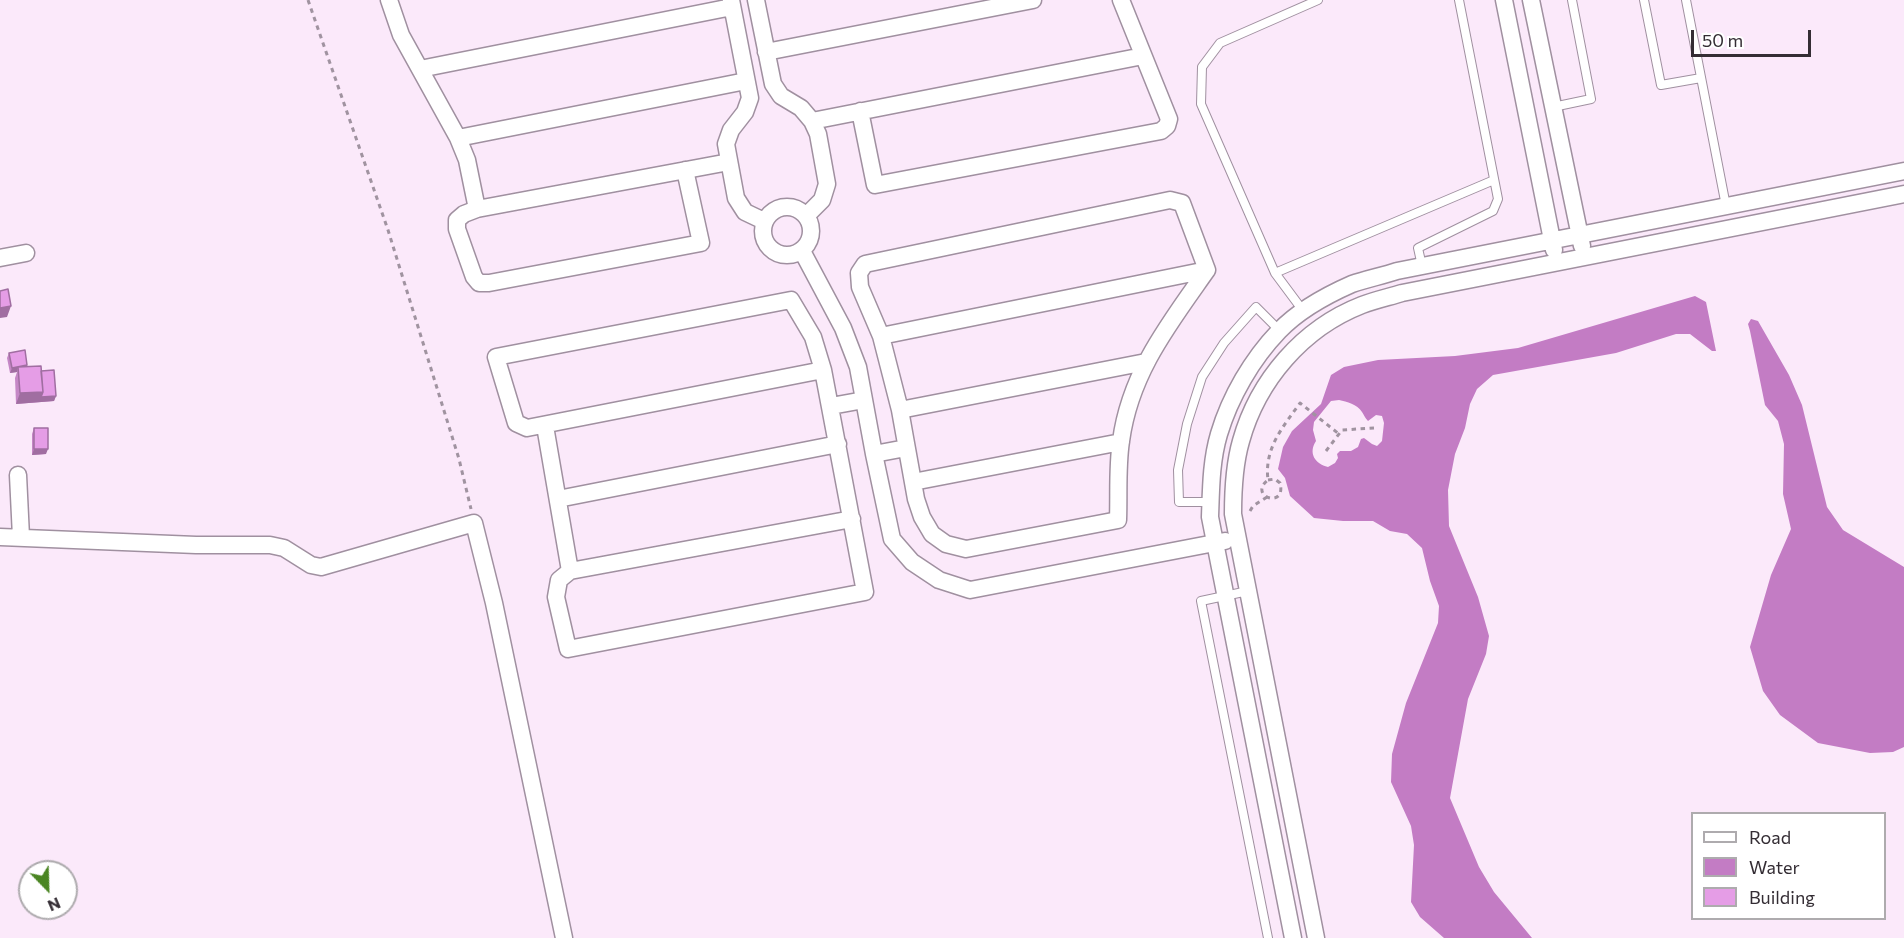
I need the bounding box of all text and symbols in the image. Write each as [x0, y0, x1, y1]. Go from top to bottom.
scale bar [1694, 18, 1814, 56]
text: 50 m [1702, 29, 1743, 51]
legend [1691, 812, 1886, 920]
text: Road [1749, 826, 1791, 848]
text: Water [1749, 856, 1800, 878]
north arrow [18, 860, 78, 920]
text: Building [1749, 886, 1815, 908]
text: N [45, 894, 64, 916]

